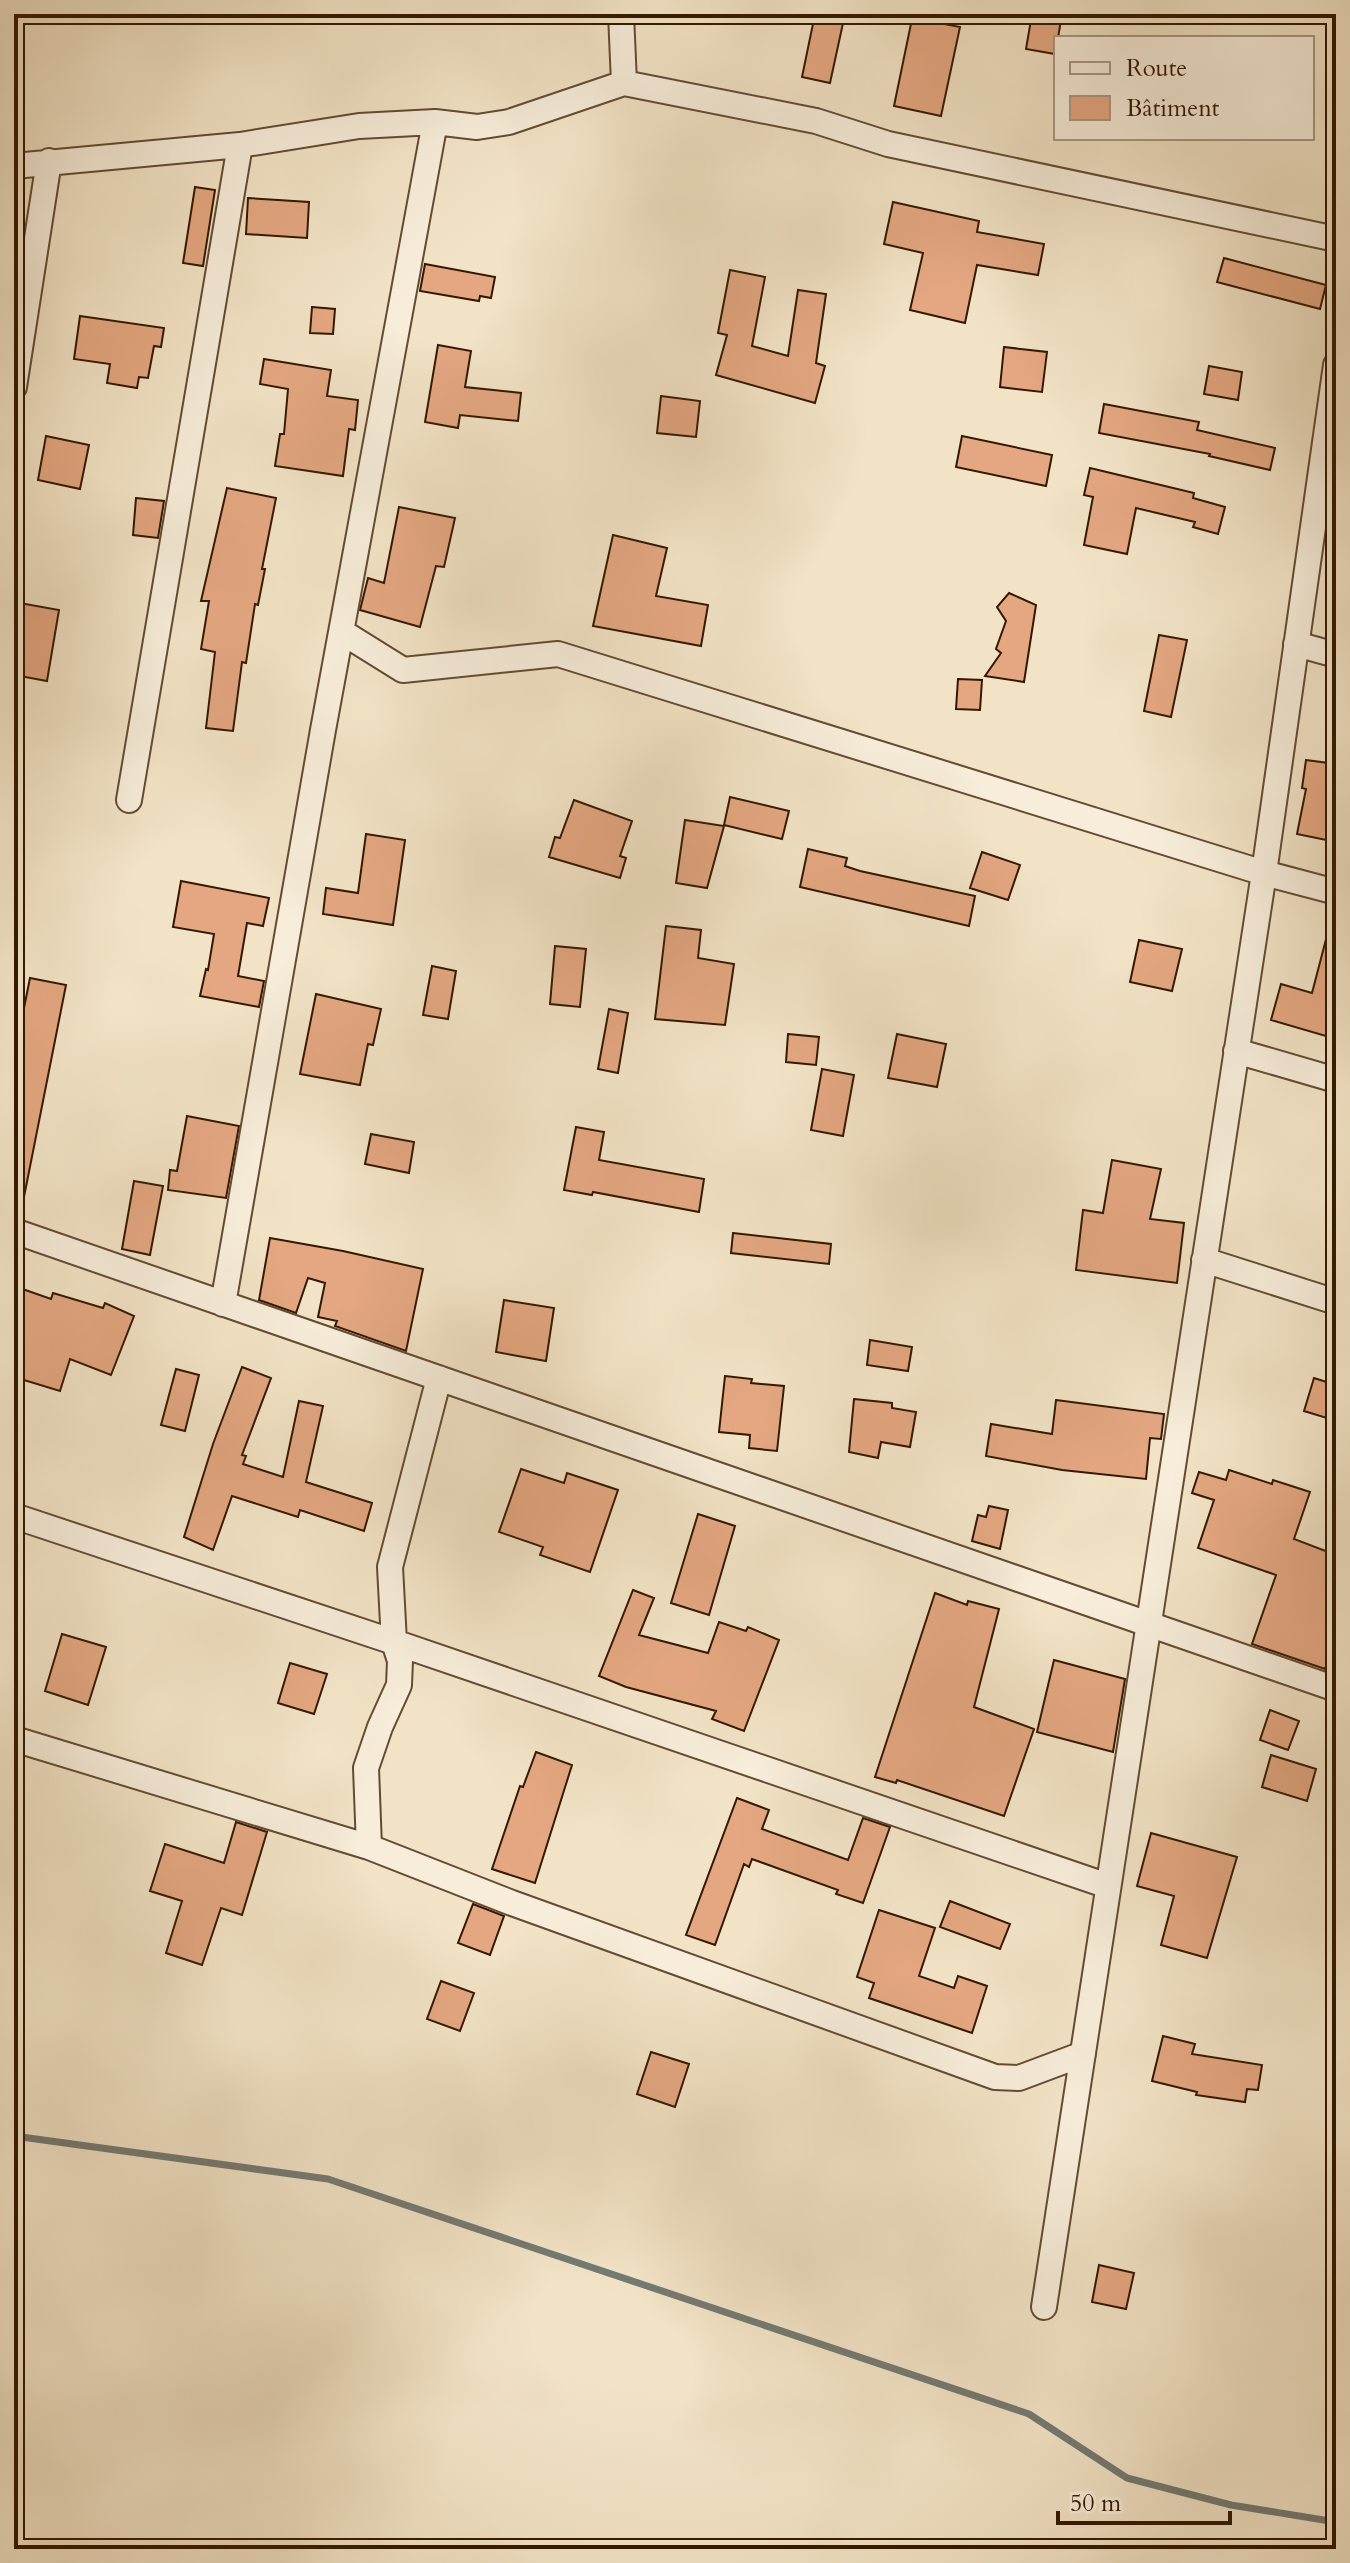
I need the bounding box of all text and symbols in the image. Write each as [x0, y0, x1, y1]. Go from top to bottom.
legend [1054, 36, 1314, 140]
text: Route [1126, 52, 1187, 85]
text: Bâtiment [1126, 92, 1220, 125]
scale bar [1058, 2475, 1230, 2525]
text: 50 m [1070, 2487, 1122, 2520]

